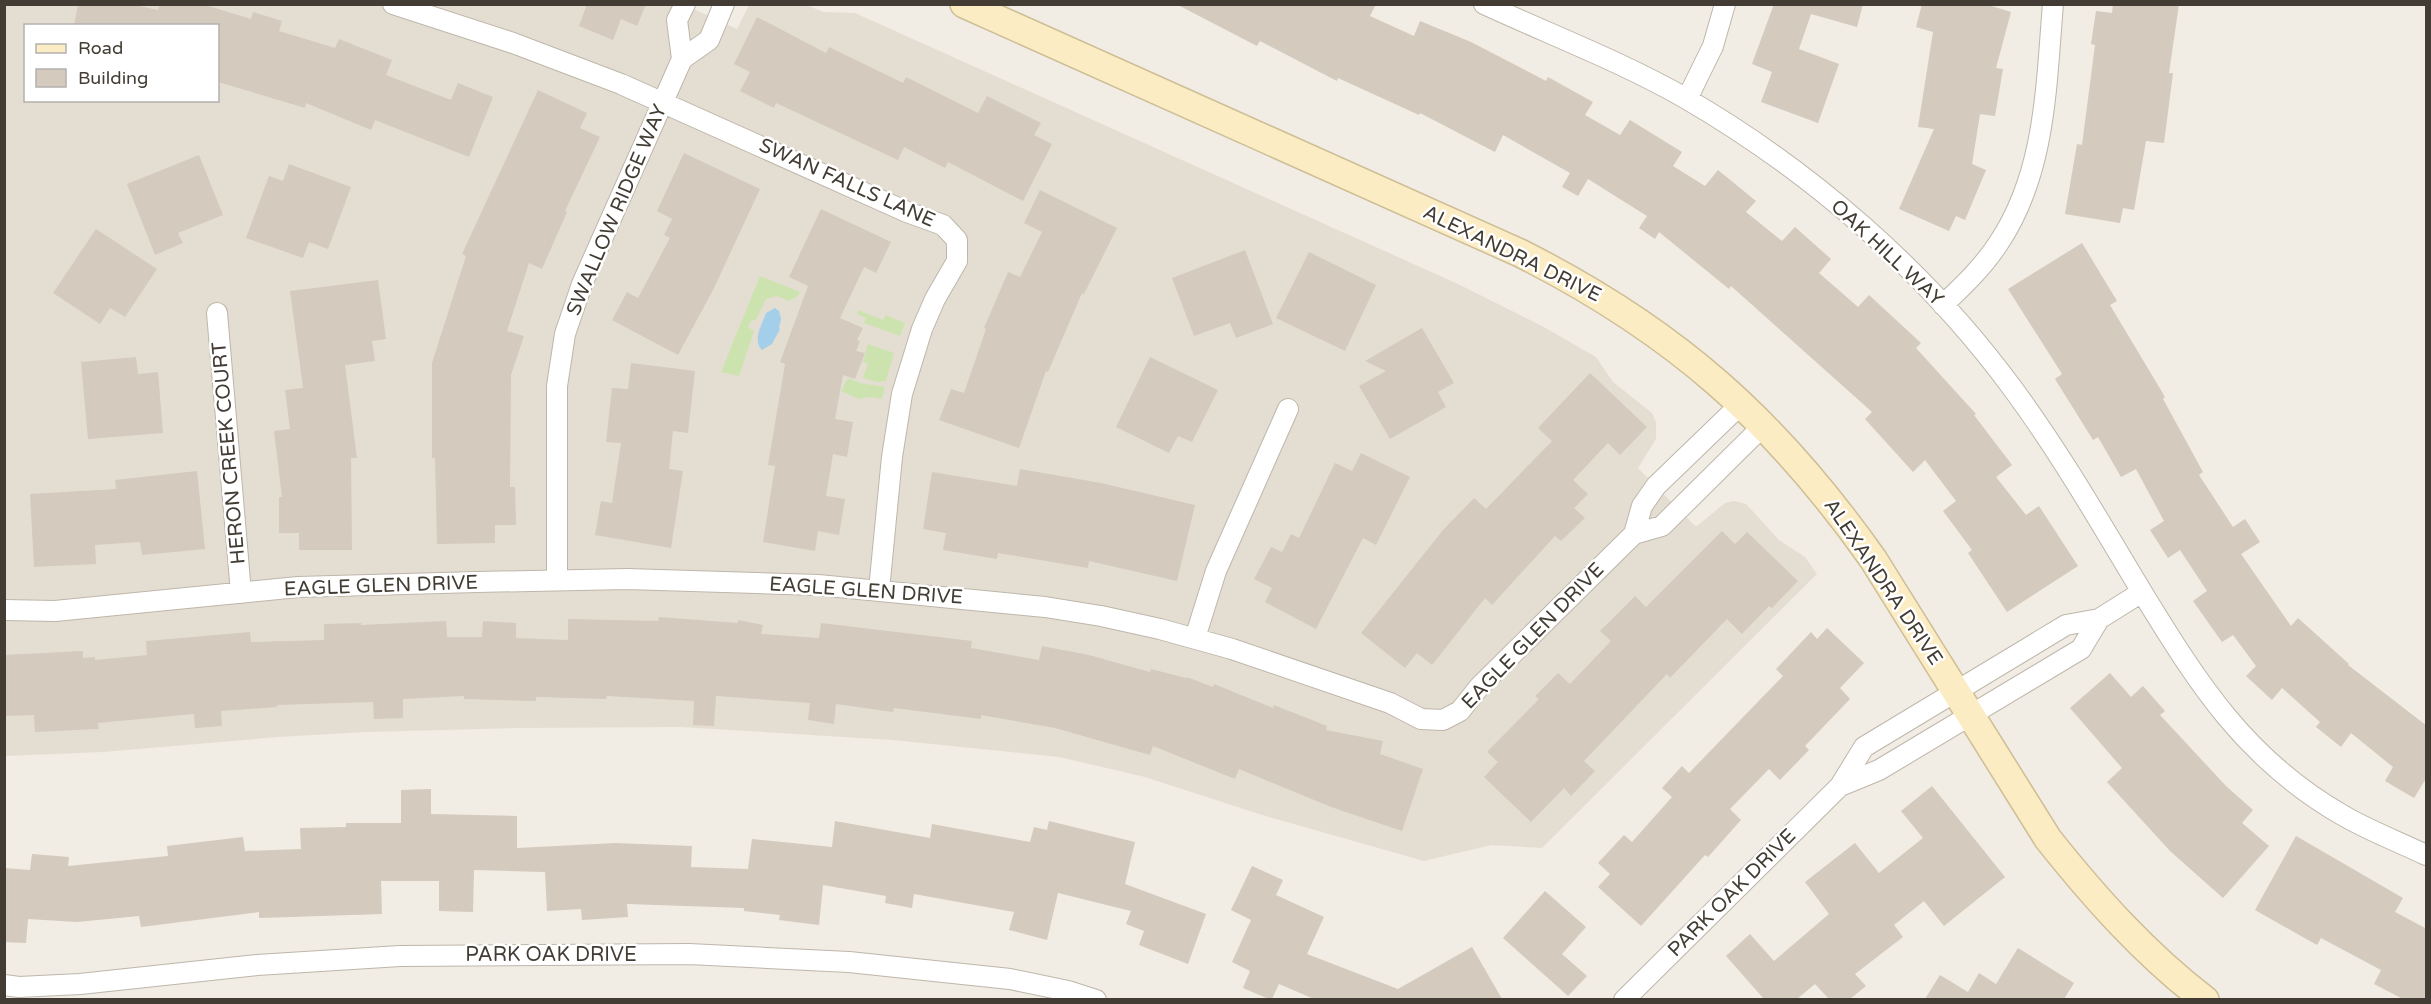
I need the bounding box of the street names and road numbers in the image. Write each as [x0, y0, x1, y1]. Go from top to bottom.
street label: SWALLOW RIDGE WAY [562, 101, 672, 319]
street label: SWAN FALLS LANE [755, 133, 939, 233]
street label: OAK HILL WAY [1826, 195, 1948, 311]
street label: ALEXANDRA DRIVE [1419, 200, 1605, 308]
street label: HERON CREEK COURT [207, 341, 251, 565]
street label: ALEXANDRA DRIVE [1818, 494, 1948, 670]
street label: EAGLE GLEN DRIVE [1457, 558, 1609, 714]
street label: EAGLE GLEN DRIVE [283, 571, 479, 601]
street label: EAGLE GLEN DRIVE [768, 572, 964, 610]
street label: PARK OAK DRIVE [1663, 824, 1801, 962]
street label: PARK OAK DRIVE [465, 943, 637, 967]

